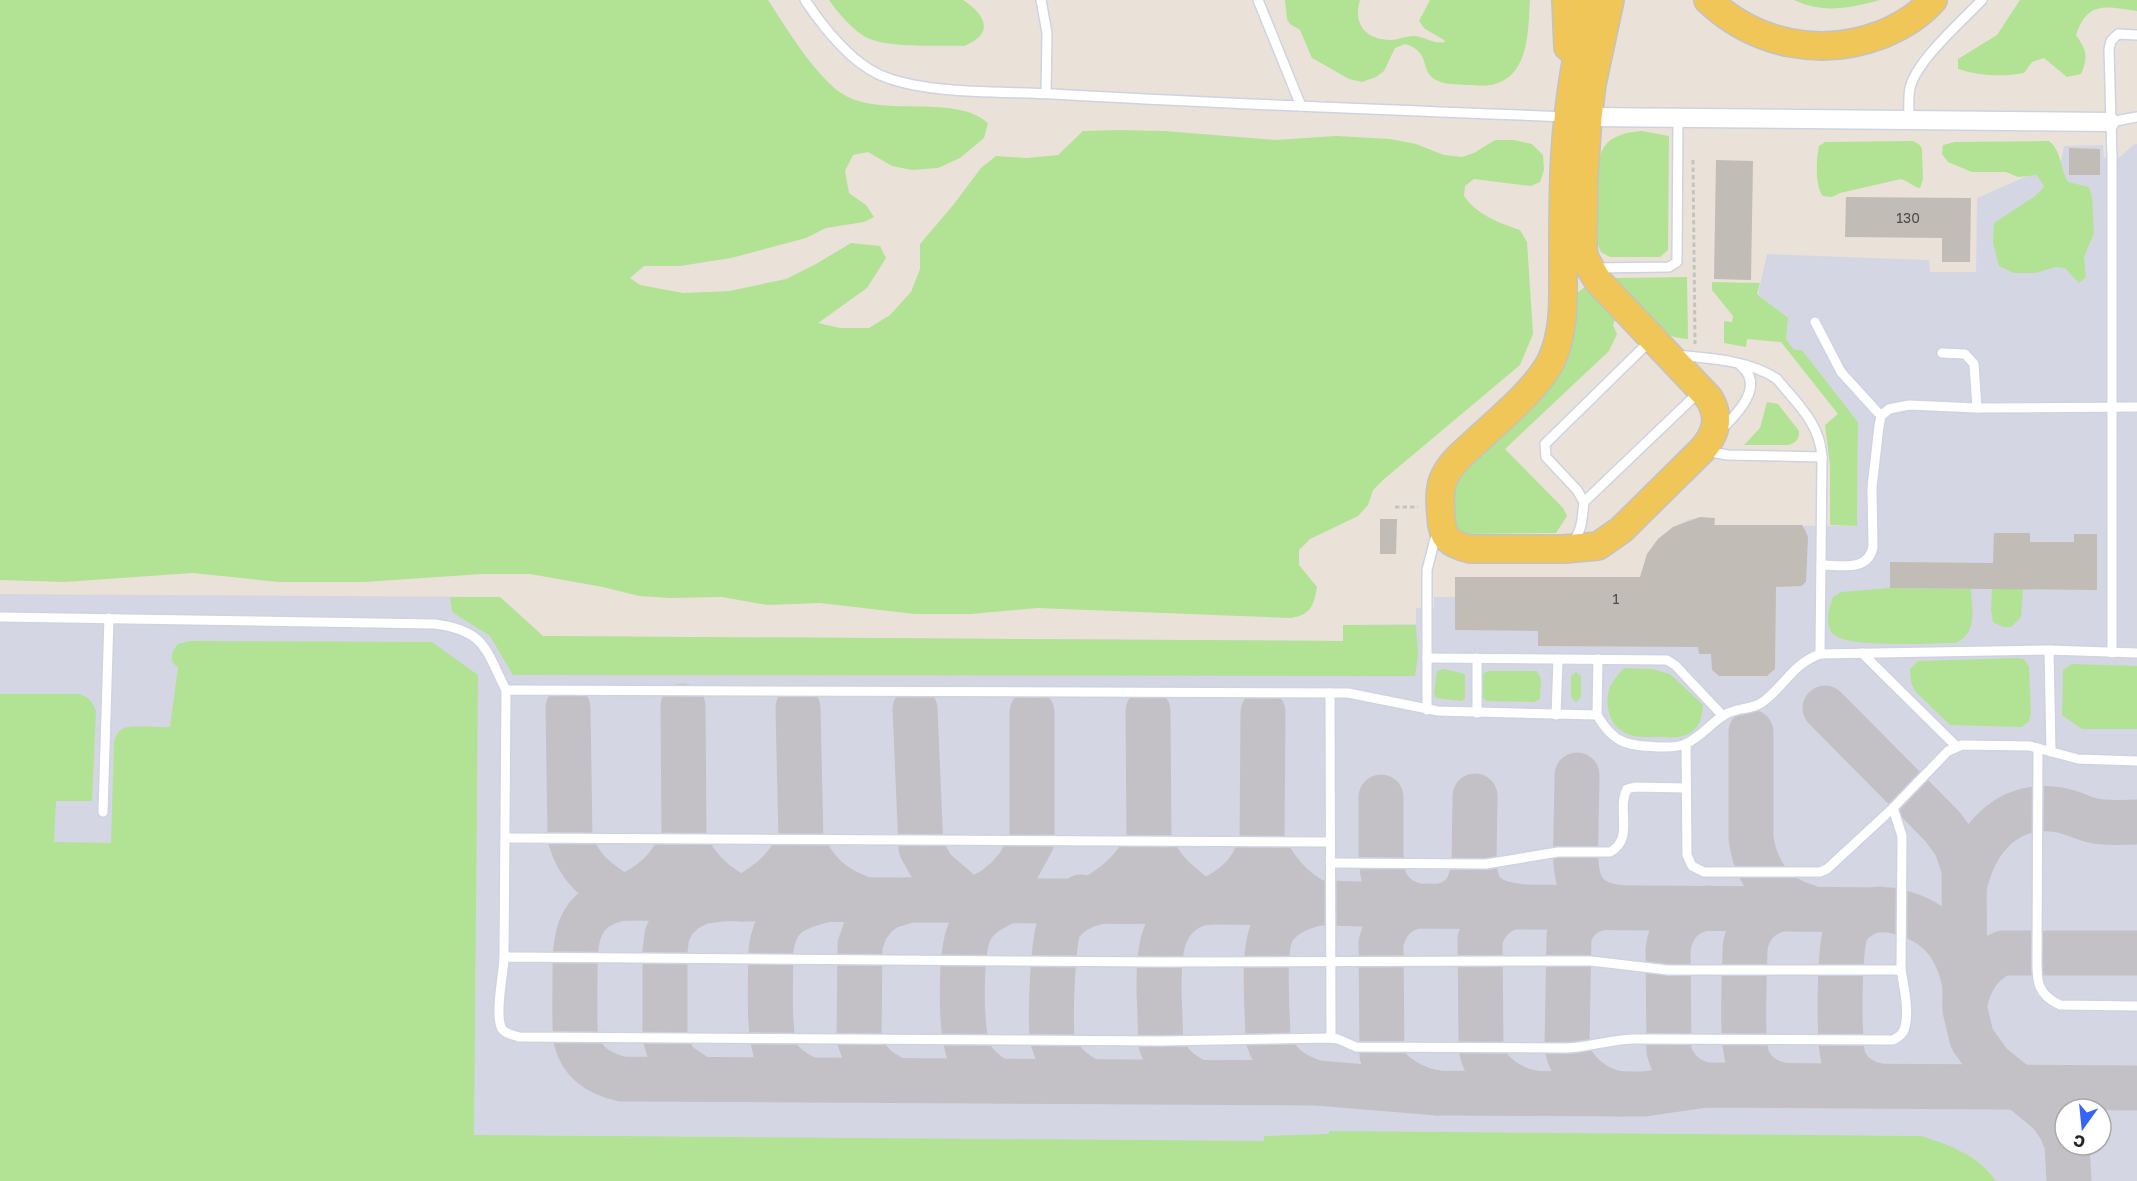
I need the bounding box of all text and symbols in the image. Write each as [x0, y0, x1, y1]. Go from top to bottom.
house number: 130 [1896, 209, 1920, 226]
house number: 1 [1613, 590, 1620, 607]
north arrow [2053, 1097, 2113, 1157]
text: С [2071, 1130, 2087, 1153]

